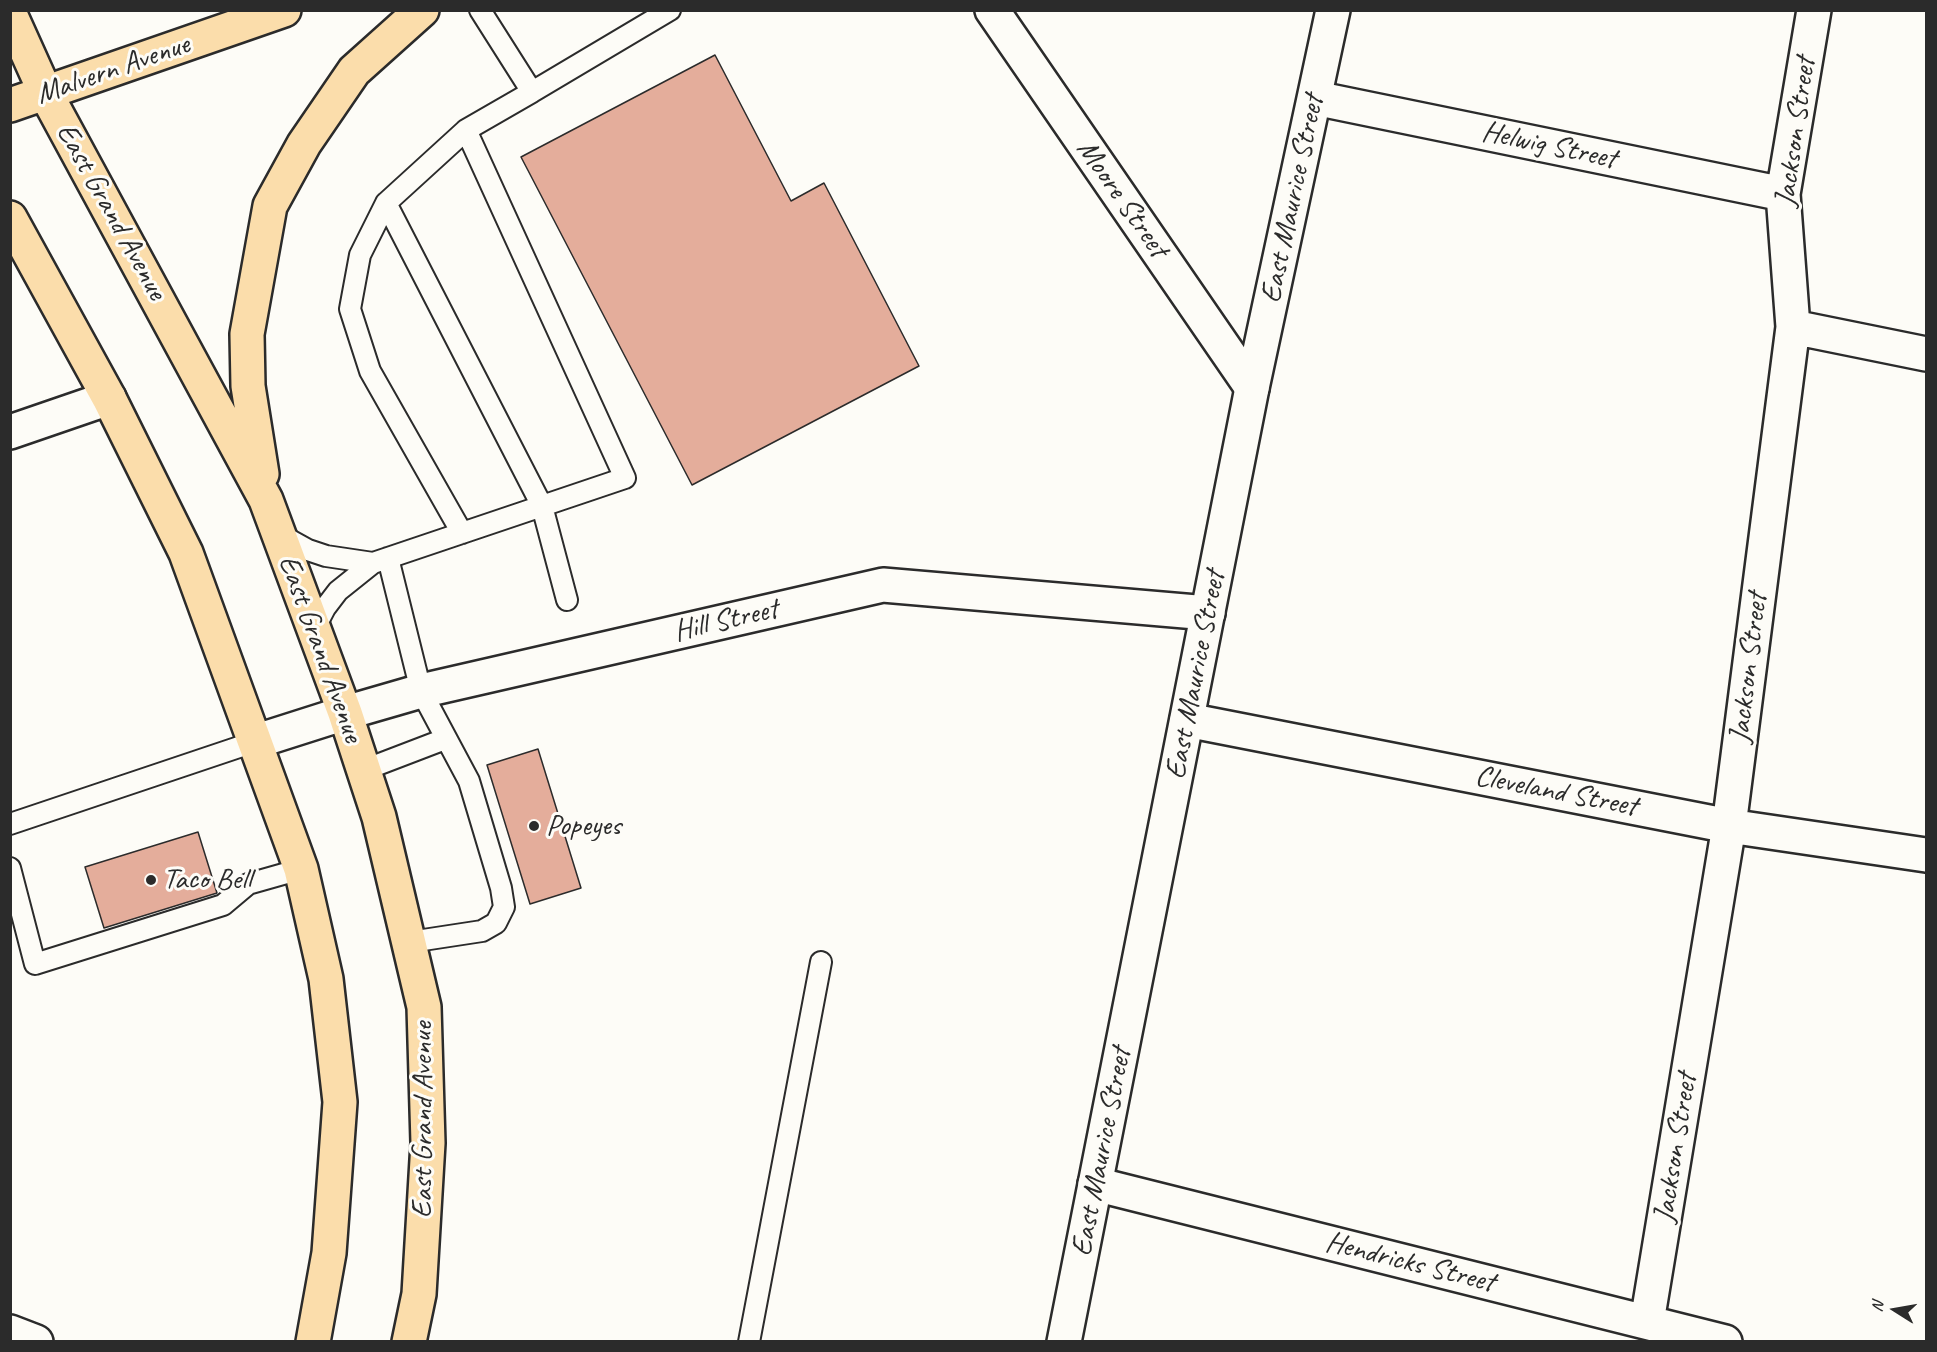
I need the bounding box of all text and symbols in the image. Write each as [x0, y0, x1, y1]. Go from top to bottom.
street label: Malvern Avenue [32, 27, 194, 113]
street label: Jackson Street [1768, 55, 1824, 209]
street label: East Maurice Street [1253, 92, 1333, 306]
street label: Helwig Street [1479, 114, 1619, 178]
street label: East Grand Avenue [48, 117, 174, 307]
street label: Moore Street [1068, 133, 1176, 265]
street label: East Grand Avenue [270, 551, 370, 747]
street label: East Maurice Street [1158, 568, 1234, 782]
street label: Jackson Street [1722, 591, 1776, 745]
street label: Hill Street [671, 592, 781, 650]
street label: Cleveland Street [1472, 759, 1640, 825]
place label: Popeyes [546, 808, 621, 844]
marker: Popeyes [527, 819, 541, 833]
place label: Taco Bell [163, 862, 251, 898]
marker: Taco Bell [144, 873, 158, 887]
street label: East Grand Avenue [405, 1022, 441, 1218]
street label: East Maurice Street [1064, 1045, 1140, 1259]
street label: Jackson Street [1646, 1071, 1706, 1225]
street label: Hendricks Street [1322, 1225, 1498, 1301]
north arrow [1865, 1280, 1925, 1340]
text: N [1867, 1300, 1888, 1313]

